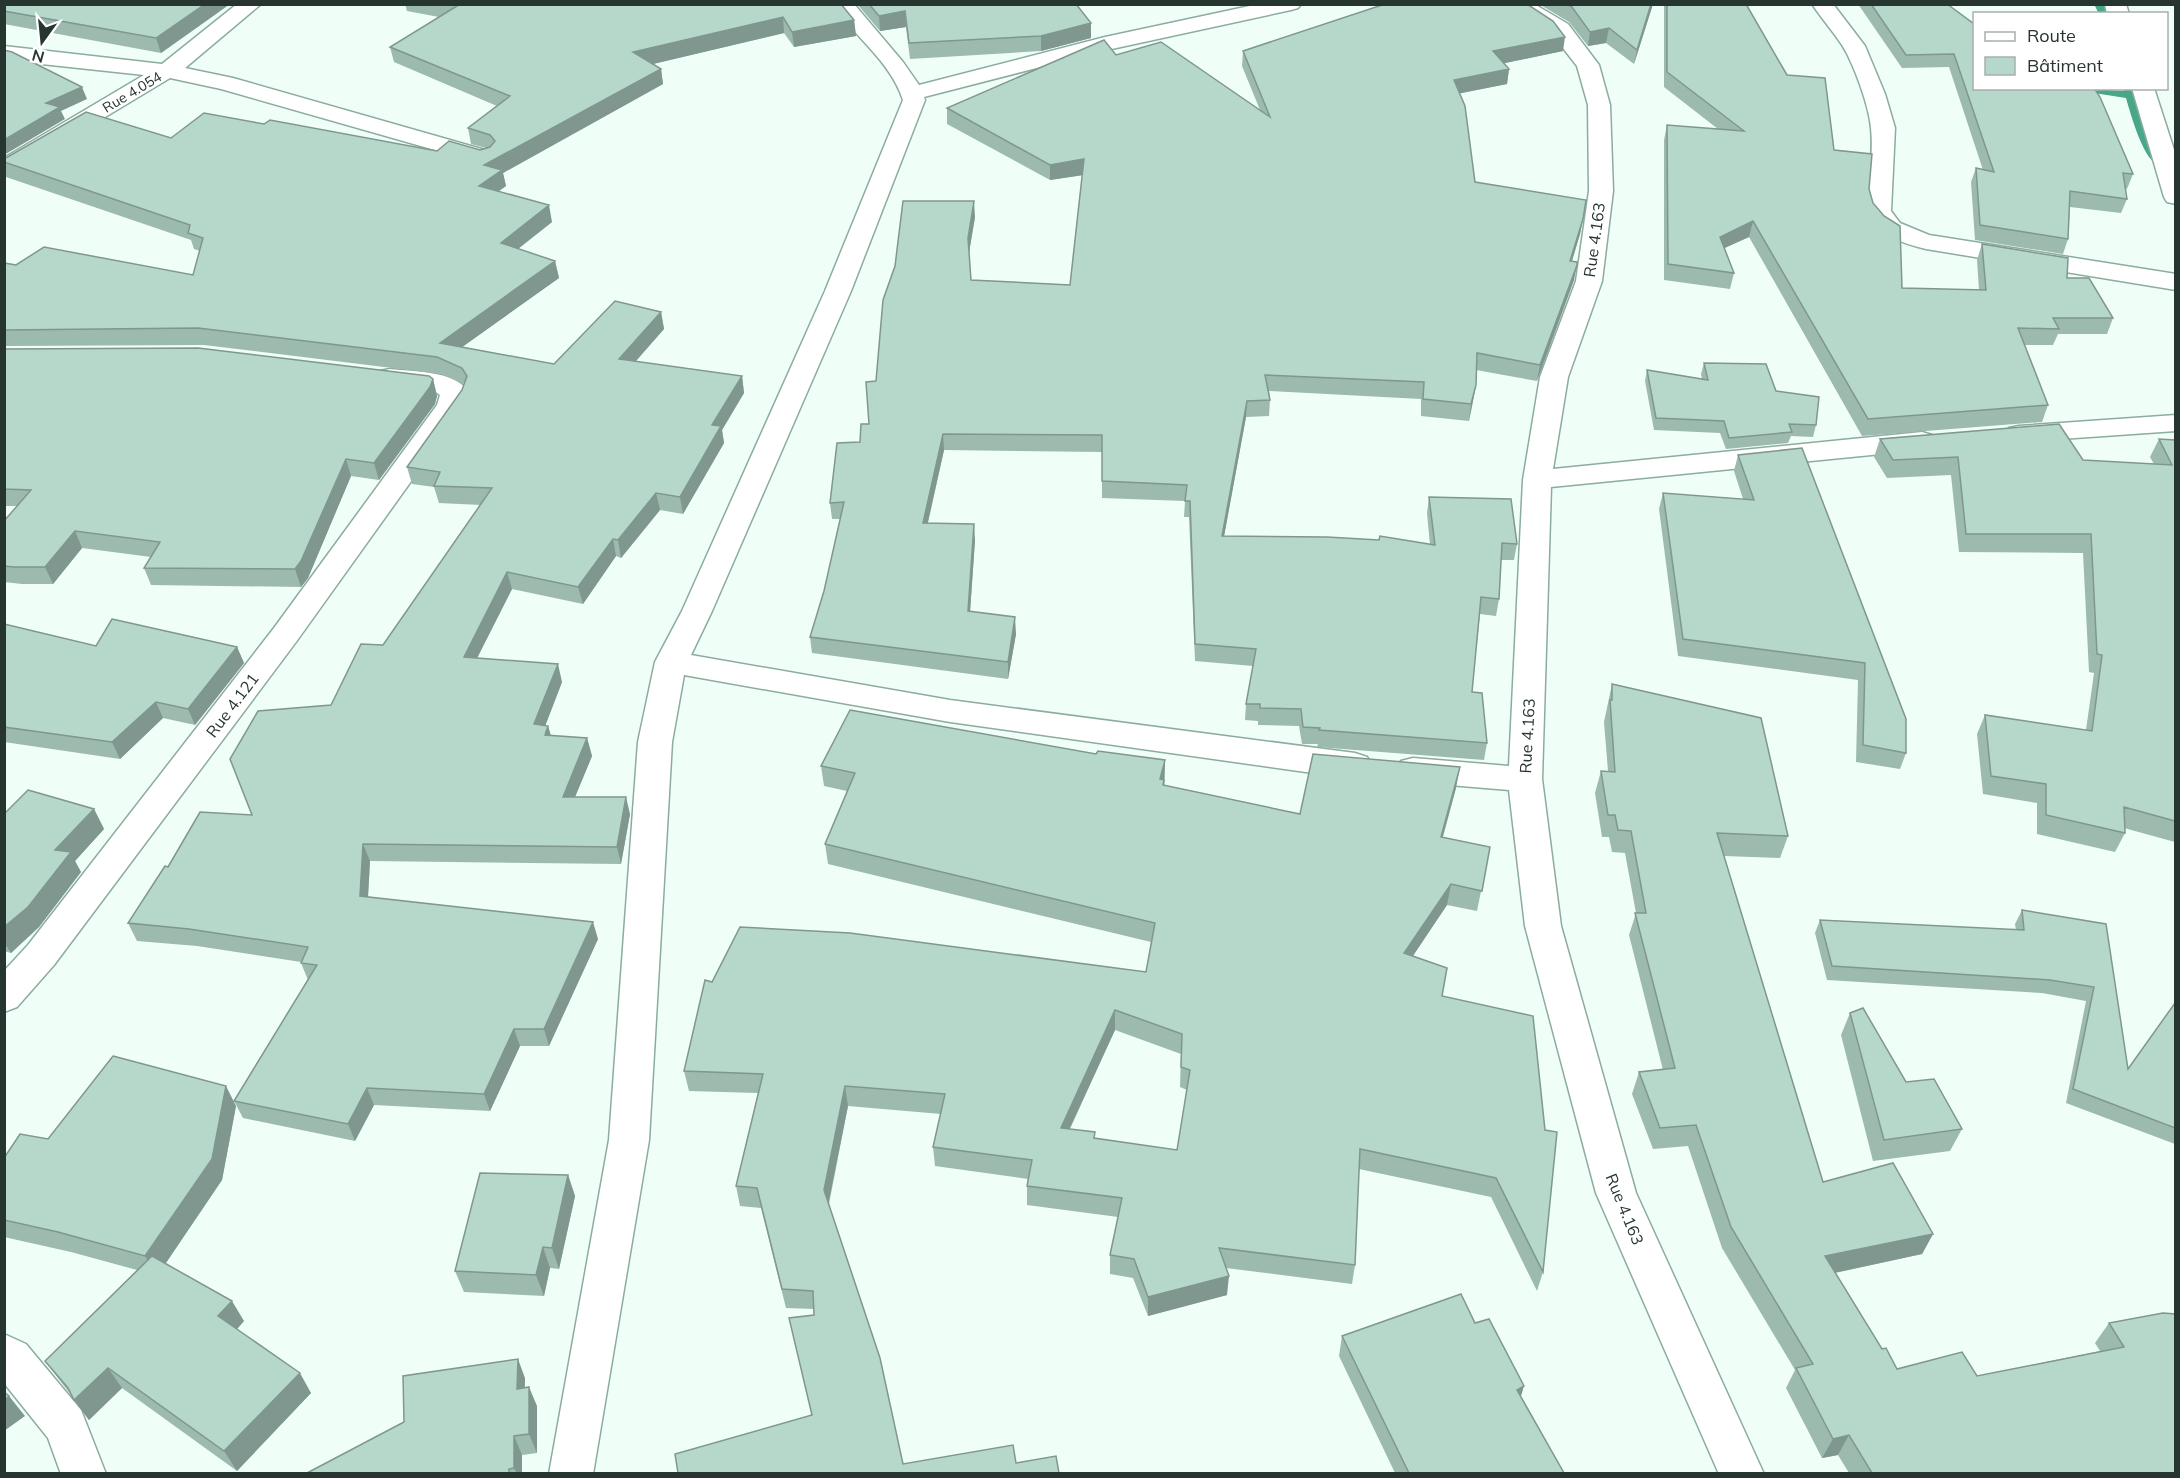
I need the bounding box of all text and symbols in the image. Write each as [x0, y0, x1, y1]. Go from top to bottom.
north arrow [12, 12, 72, 72]
legend [1973, 12, 2168, 90]
text: Route [2027, 24, 2076, 47]
text: N [30, 45, 47, 68]
text: Bâtiment [2027, 54, 2103, 77]
street label: Rue 4.054 [99, 67, 165, 117]
street label: Rue 4.163 [1579, 201, 1609, 279]
street label: Rue 4.121 [201, 669, 263, 741]
street label: Rue 4.163 [1515, 698, 1539, 774]
street label: Rue 4.163 [1602, 1170, 1648, 1248]

